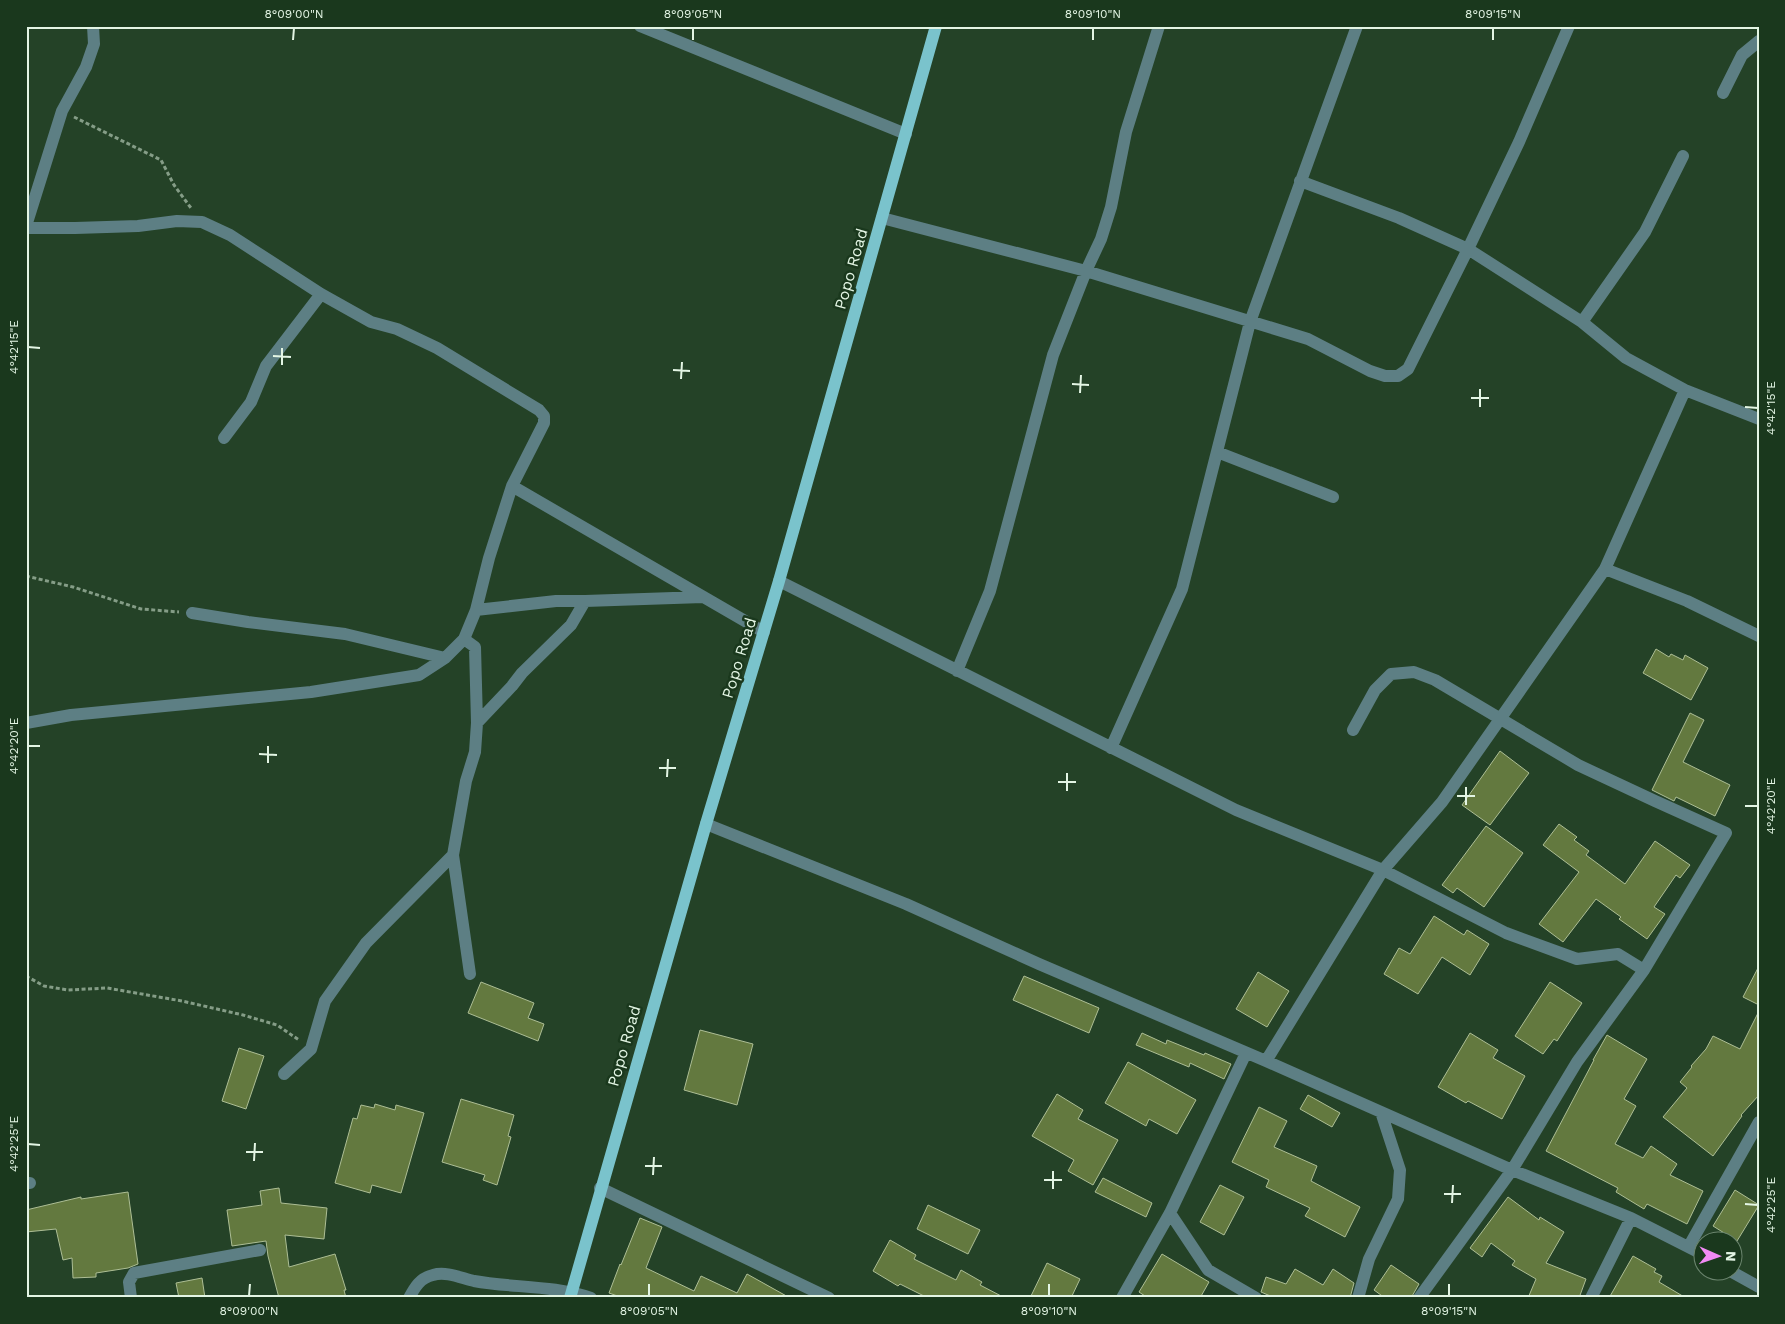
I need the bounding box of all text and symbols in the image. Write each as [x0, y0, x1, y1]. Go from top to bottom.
text: 8°09'00"N [264, 7, 324, 21]
text: 8°09'05"N [664, 7, 722, 21]
text: 8°09'10"N [1065, 7, 1121, 21]
text: 8°09'15"N [1465, 7, 1521, 21]
street label: Popo Road [830, 226, 872, 312]
text: 4°42'15"E [7, 320, 21, 374]
text: 4°42'15"E [1764, 381, 1778, 435]
street label: Popo Road [718, 615, 760, 701]
text: 4°42'20"E [7, 717, 21, 774]
text: 4°42'20"E [1764, 777, 1778, 834]
street label: Popo Road [603, 1003, 645, 1089]
text: 4°42'25"E [7, 1116, 21, 1172]
text: 4°42'25"E [1764, 1177, 1778, 1233]
north arrow [1692, 1232, 1742, 1282]
text: N [1723, 1251, 1739, 1262]
text: 8°09'00"N [219, 1304, 279, 1318]
text: 8°09'05"N [620, 1304, 678, 1318]
text: 8°09'10"N [1021, 1304, 1077, 1318]
text: 8°09'15"N [1421, 1304, 1477, 1318]

